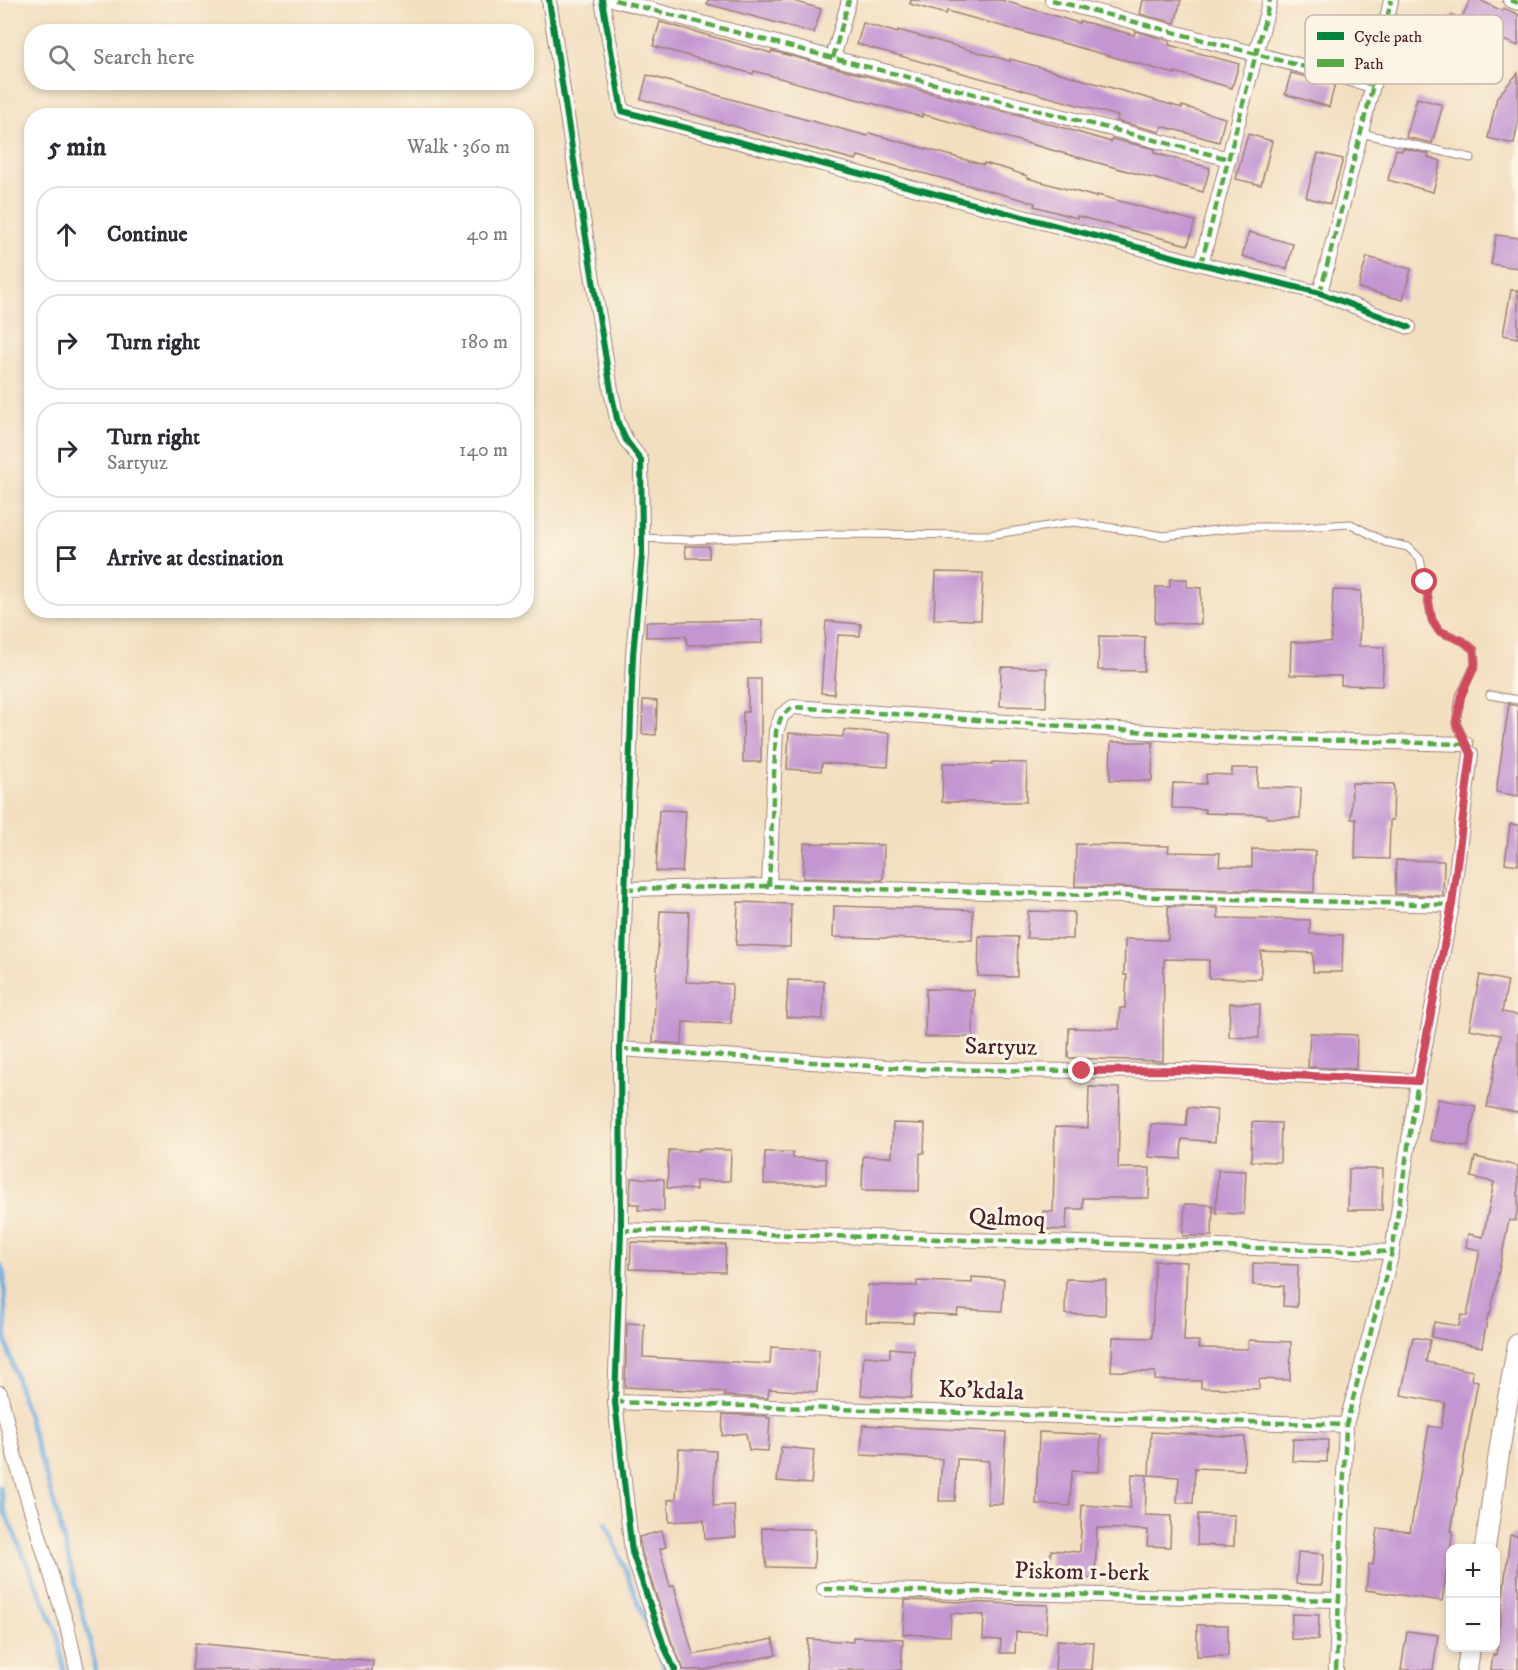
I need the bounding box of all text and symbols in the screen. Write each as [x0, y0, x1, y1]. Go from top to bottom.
legend [1305, 15, 1503, 84]
search box [24, 24, 534, 90]
text: Cycle path [1354, 27, 1423, 47]
icon: search [45, 41, 78, 74]
text: Search here [93, 44, 195, 71]
text: Path [1354, 54, 1384, 74]
text: 5 min [48, 131, 106, 164]
text: Walk · 360 m [407, 135, 510, 160]
icon: ahead [50, 218, 83, 251]
text: Continue [107, 221, 188, 248]
text: 40 m [466, 222, 508, 247]
icon: right [50, 326, 83, 359]
text: Turn right [107, 329, 200, 356]
text: 180 m [461, 330, 508, 355]
text: Turn right [107, 424, 200, 451]
icon: right [50, 434, 83, 467]
text: 140 m [459, 438, 508, 463]
text: Sartyuz [107, 451, 168, 476]
icon: arrive [50, 542, 83, 575]
text: Arrive at destination [107, 545, 284, 572]
route start [1411, 568, 1437, 594]
street label: Sartyuz [964, 1031, 1038, 1063]
route end [1068, 1057, 1094, 1083]
street label: Qalmoq [968, 1202, 1047, 1234]
street label: Ko'kdala [938, 1375, 1025, 1408]
map controls [1446, 1544, 1500, 1652]
button: + [1446, 1544, 1500, 1598]
street label: Piskom 1-berk [1014, 1556, 1150, 1588]
button: − [1446, 1598, 1500, 1652]

